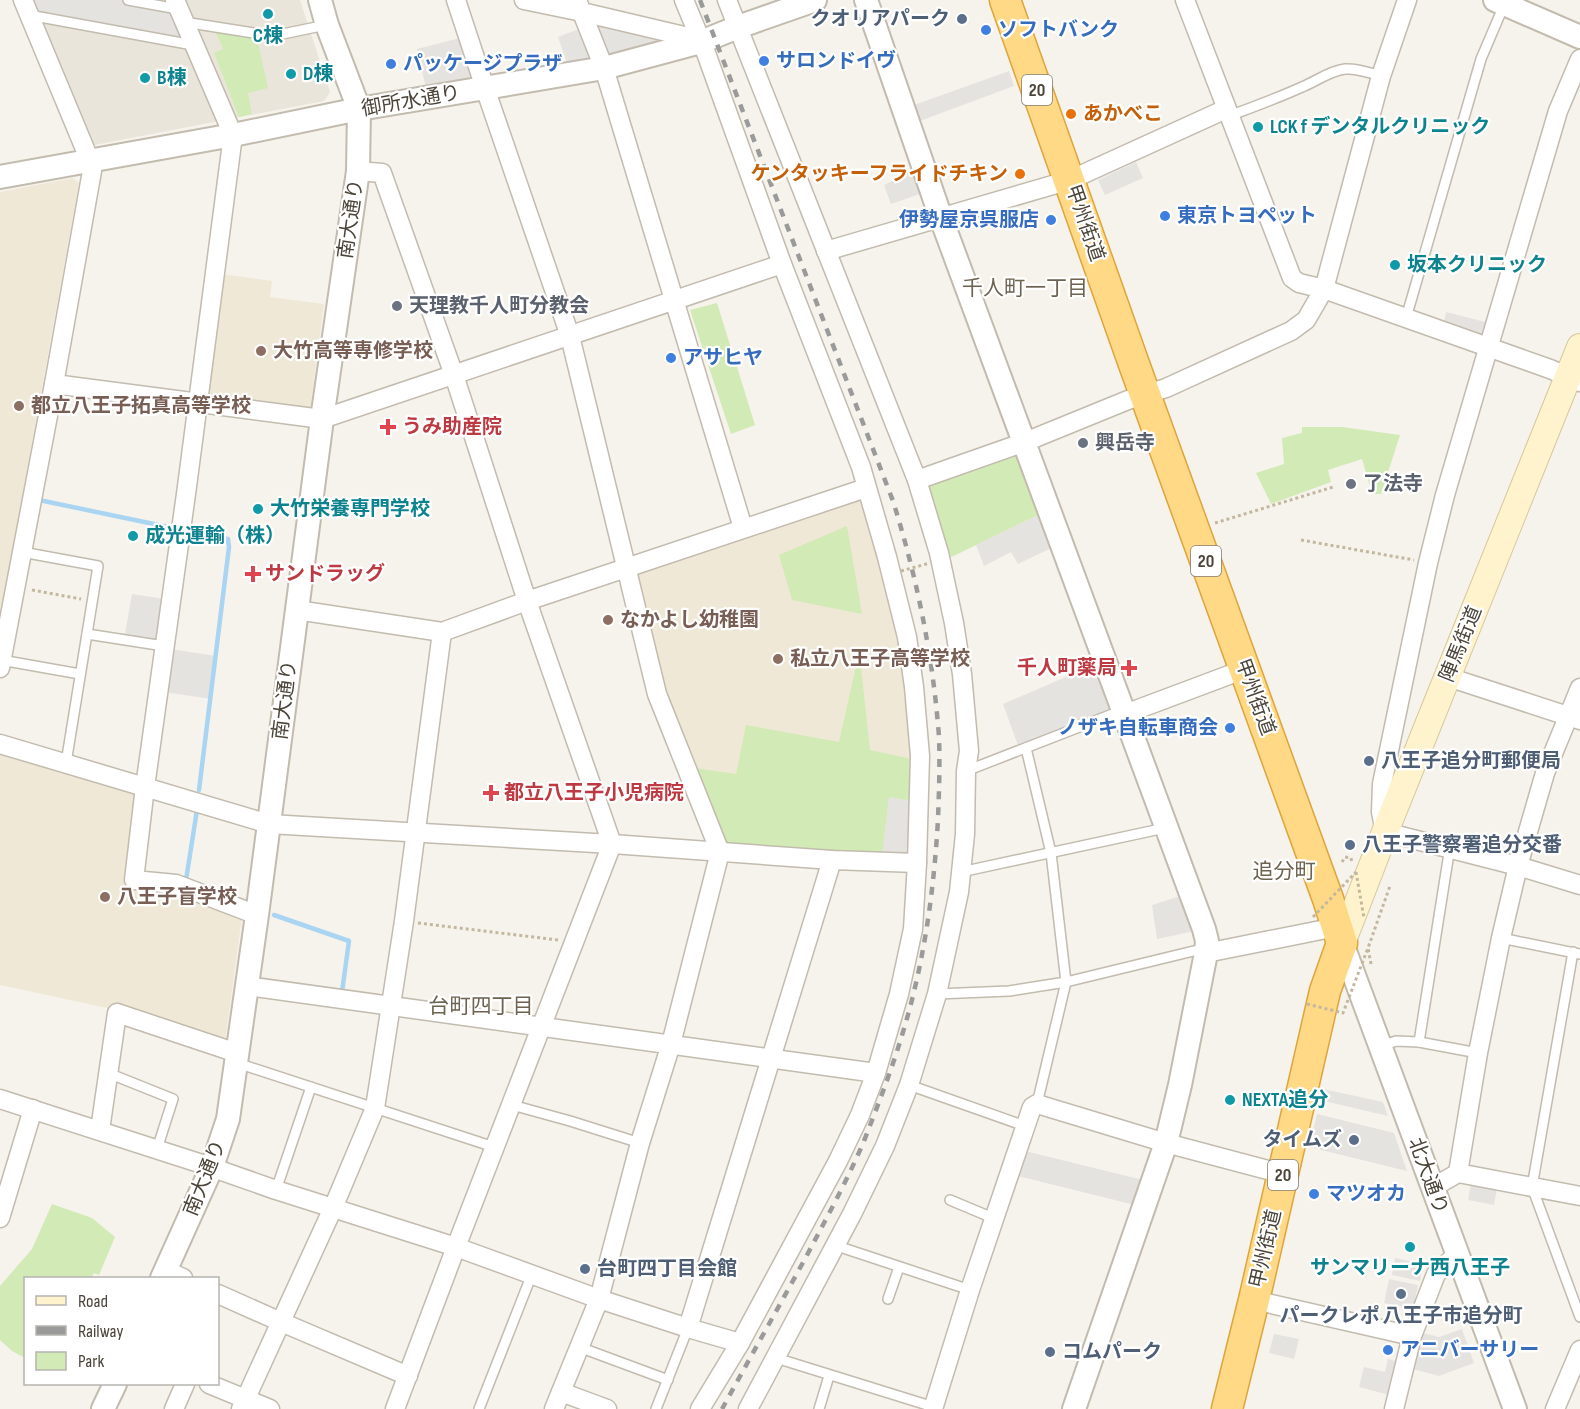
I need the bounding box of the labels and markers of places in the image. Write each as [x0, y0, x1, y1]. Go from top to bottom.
marker: C棟 [261, 7, 275, 21]
place label: クオリアパーク [810, 7, 950, 31]
marker: クオリアパーク [955, 12, 969, 26]
place label: ソフトバンク [998, 18, 1119, 42]
marker: ソフトバンク [979, 23, 993, 37]
place label: C棟 [253, 24, 283, 48]
place label: サロンドイヴ [776, 49, 896, 73]
place label: パッケージプラザ [403, 52, 563, 76]
marker: サロンドイヴ [757, 54, 771, 68]
marker: パッケージプラザ [384, 57, 398, 71]
place label: D棟 [303, 62, 333, 86]
place label: B棟 [157, 66, 187, 90]
marker: D棟 [284, 67, 298, 81]
marker: B棟 [138, 71, 152, 85]
place label: あかべこ [1083, 102, 1163, 126]
marker: あかべこ [1064, 107, 1078, 121]
place label: LCK f デンタルクリニック [1270, 115, 1490, 139]
marker: LCK f デンタルクリニック [1251, 120, 1265, 134]
place label: ケンタッキーフライドチキン [750, 162, 1008, 186]
marker: ケンタッキーフライドチキン [1013, 167, 1027, 181]
place label: 東京トヨペット [1177, 204, 1317, 228]
place label: 伊勢屋京呉服店 [899, 208, 1039, 232]
marker: 東京トヨペット [1158, 209, 1172, 223]
marker: 伊勢屋京呉服店 [1044, 213, 1058, 227]
place label: 坂本クリニック [1407, 253, 1547, 277]
marker: 坂本クリニック [1388, 258, 1402, 272]
place label: 天理教千人町分教会 [409, 294, 589, 318]
marker: 天理教千人町分教会 [390, 299, 404, 313]
place label: 大竹高等専修学校 [273, 339, 433, 363]
marker: 大竹高等専修学校 [254, 344, 268, 358]
place label: アサヒヤ [683, 346, 763, 370]
marker: アサヒヤ [664, 351, 678, 365]
place label: 都立八王子拓真高等学校 [31, 394, 251, 418]
marker: 都立八王子拓真高等学校 [12, 399, 26, 413]
place label: うみ助産院 [402, 415, 502, 439]
marker: うみ助産院 [379, 418, 397, 436]
place label: 興岳寺 [1095, 431, 1155, 455]
marker: 興岳寺 [1076, 436, 1090, 450]
place label: 了法寺 [1363, 472, 1423, 496]
marker: 了法寺 [1344, 477, 1358, 491]
place label: 大竹栄養専門学校 [270, 497, 430, 521]
marker: 大竹栄養専門学校 [251, 502, 265, 516]
place label: 成光運輸（株） [145, 524, 285, 548]
marker: 成光運輸（株） [126, 529, 140, 543]
place label: サンドラッグ [265, 562, 385, 586]
marker: サンドラッグ [246, 567, 260, 581]
place label: なかよし幼稚園 [620, 608, 759, 632]
marker: なかよし幼稚園 [601, 613, 615, 627]
place label: 私立八王子高等学校 [790, 647, 970, 671]
marker: 私立八王子高等学校 [771, 652, 785, 666]
place label: 千人町薬局 [1017, 656, 1117, 680]
marker: 千人町薬局 [1122, 661, 1136, 675]
place label: ノザキ自転車商会 [1058, 716, 1218, 740]
marker: ノザキ自転車商会 [1223, 721, 1237, 735]
place label: 八王子追分町郵便局 [1381, 749, 1561, 773]
marker: 八王子追分町郵便局 [1362, 754, 1376, 768]
place label: 都立八王子小児病院 [504, 781, 684, 805]
marker: 都立八王子小児病院 [482, 784, 500, 802]
place label: 八王子警察署追分交番 [1362, 833, 1562, 857]
marker: 八王子警察署追分交番 [1343, 838, 1357, 852]
place label: 八王子盲学校 [117, 885, 237, 909]
marker: 八王子盲学校 [98, 890, 112, 904]
place label: NEXTA追分 [1242, 1088, 1328, 1112]
marker: NEXTA追分 [1223, 1093, 1237, 1107]
place label: タイムズ [1262, 1128, 1342, 1152]
marker: タイムズ [1347, 1133, 1361, 1147]
place label: マツオカ [1326, 1182, 1406, 1206]
marker: マツオカ [1307, 1187, 1321, 1201]
marker: サンマリーナ西八王子 [1403, 1240, 1417, 1254]
place label: サンマリーナ西八王子 [1310, 1256, 1510, 1280]
place label: 台町四丁目会館 [597, 1257, 737, 1281]
marker: 台町四丁目会館 [578, 1262, 592, 1276]
marker: パークレポ 八王子市追分町 [1394, 1287, 1408, 1301]
place label: パークレポ 八王子市追分町 [1279, 1304, 1523, 1328]
place label: アニバーサリー [1400, 1338, 1539, 1362]
place label: コムパーク [1062, 1340, 1162, 1364]
marker: アニバーサリー [1381, 1343, 1395, 1357]
marker: コムパーク [1043, 1345, 1057, 1359]

